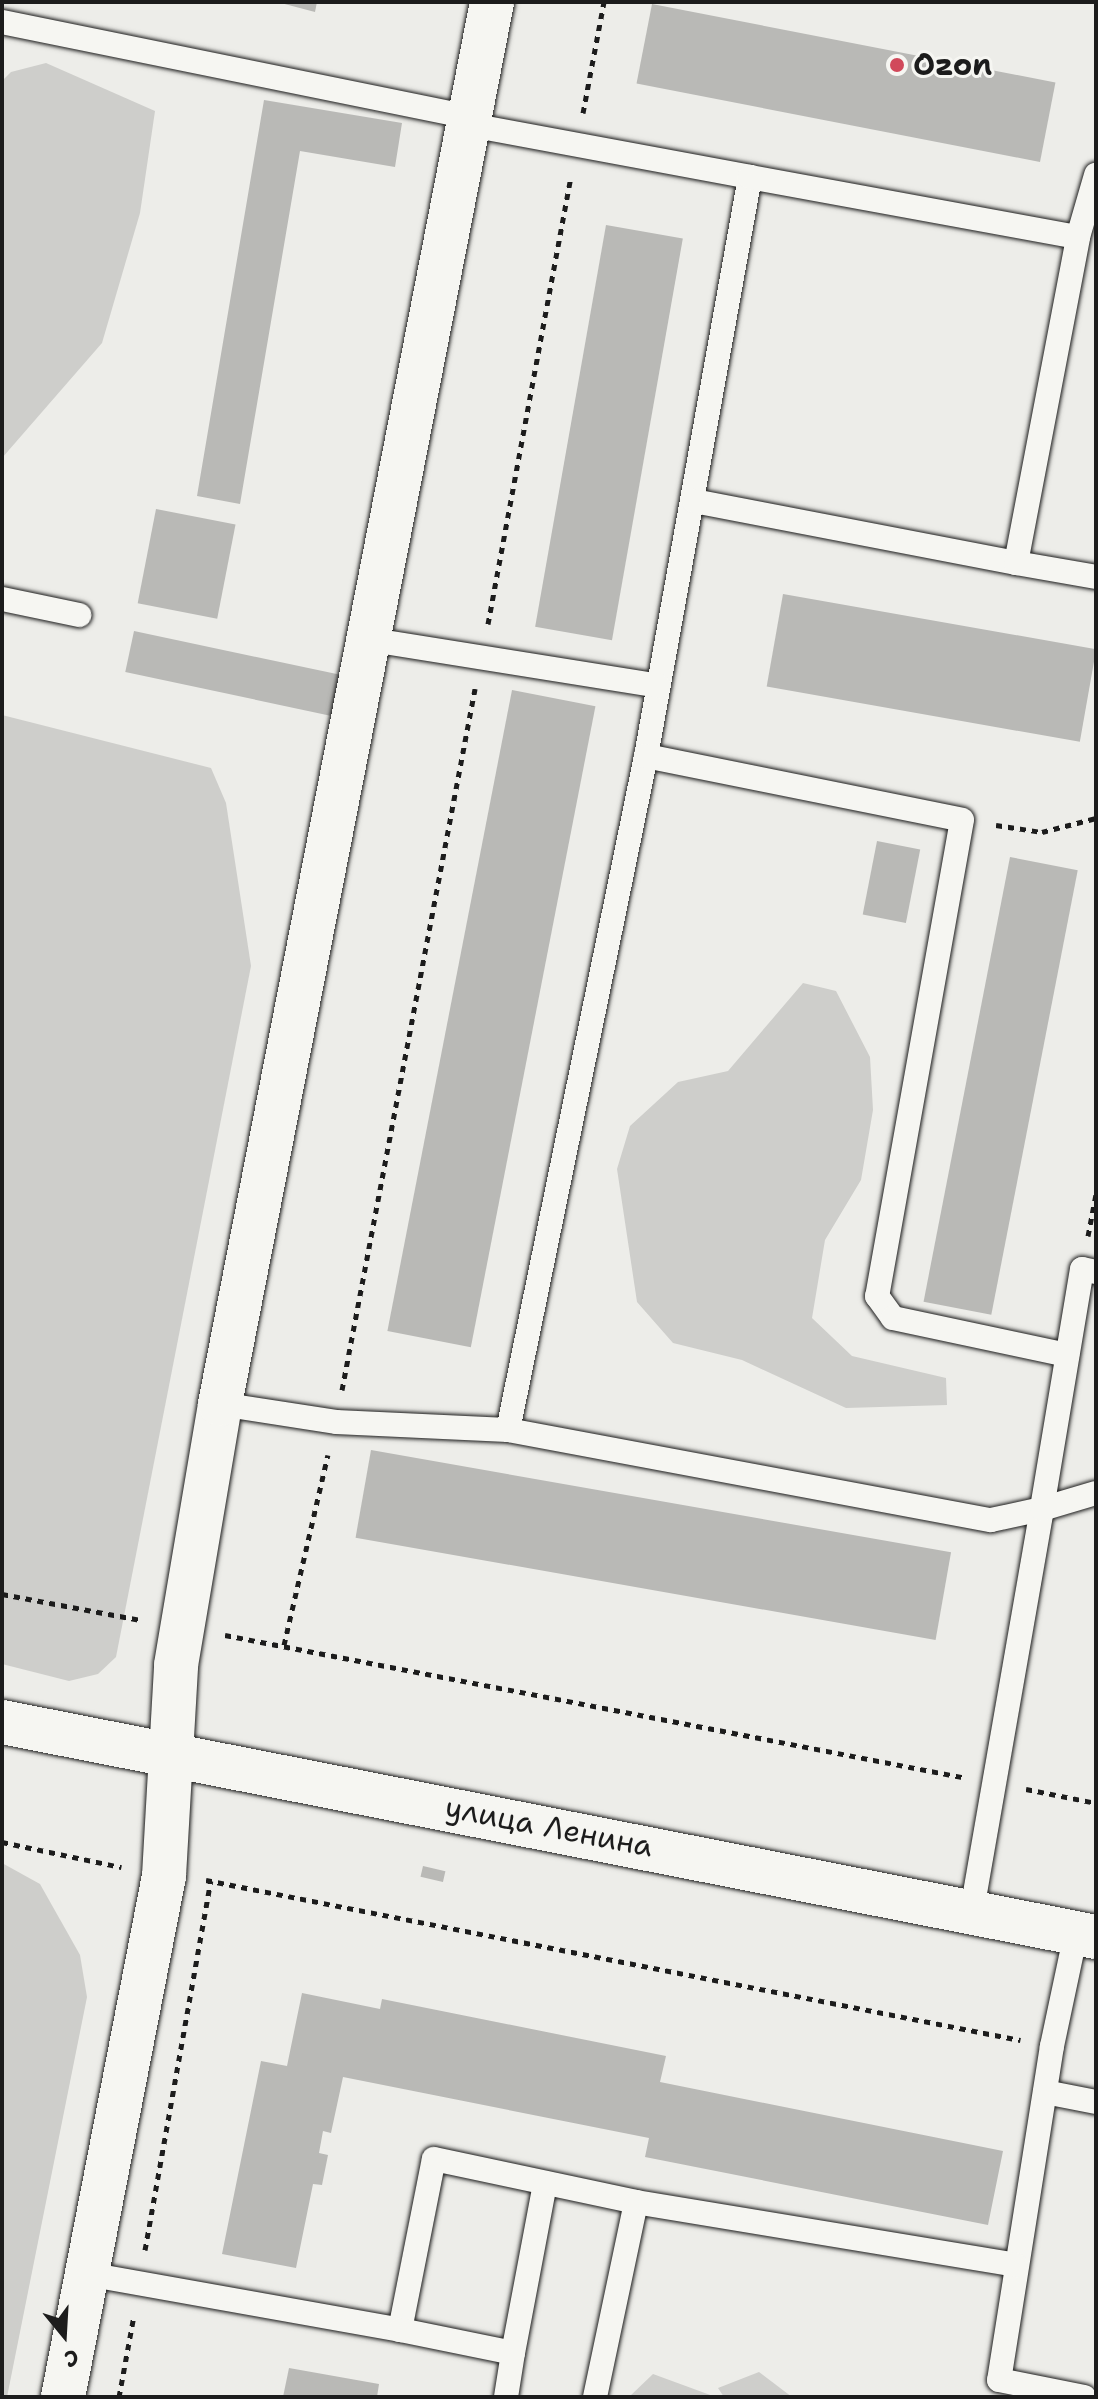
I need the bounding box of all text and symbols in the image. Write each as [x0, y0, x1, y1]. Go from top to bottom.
place label: Ozon [913, 47, 992, 83]
marker: Ozon [888, 56, 906, 74]
street label: улица Ленина [442, 1789, 656, 1865]
north arrow [24, 2295, 104, 2375]
text: С [61, 2342, 82, 2374]

